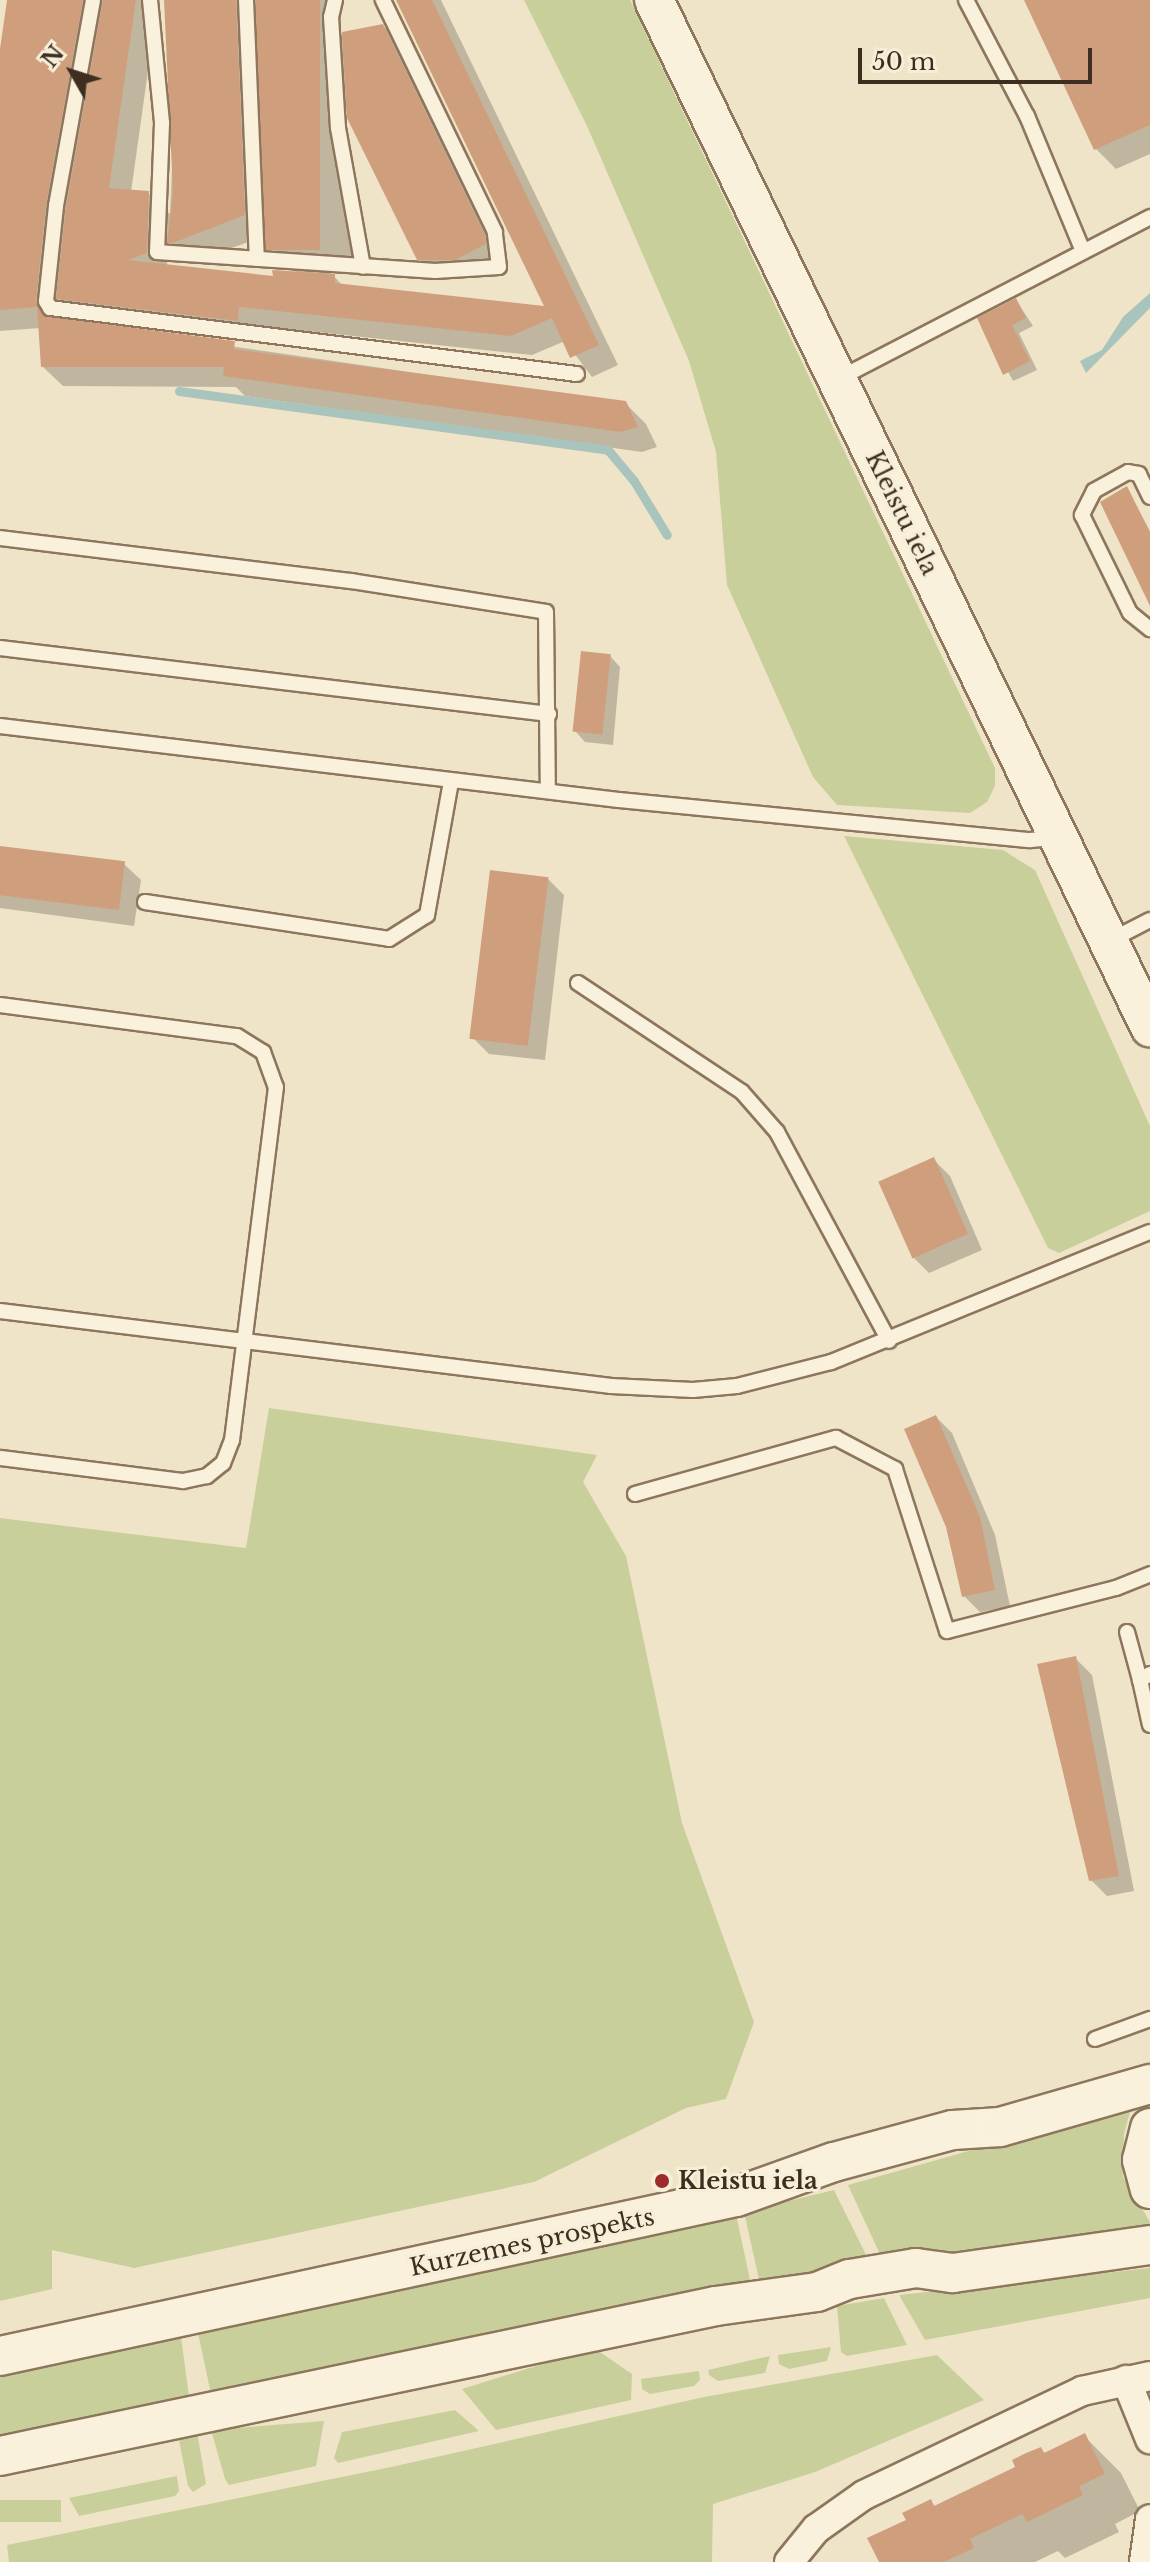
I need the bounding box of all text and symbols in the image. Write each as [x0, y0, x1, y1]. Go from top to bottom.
north arrow [32, 32, 112, 112]
scale bar [862, 32, 1096, 82]
text: N [36, 40, 70, 73]
text: 50 m [872, 47, 935, 76]
street label: Kleistu iela [860, 446, 944, 580]
place label: Kleistu iela [678, 2167, 818, 2195]
marker: Kleistu iela [653, 2172, 671, 2190]
street label: Kurzemes prospekts [407, 2202, 657, 2282]

